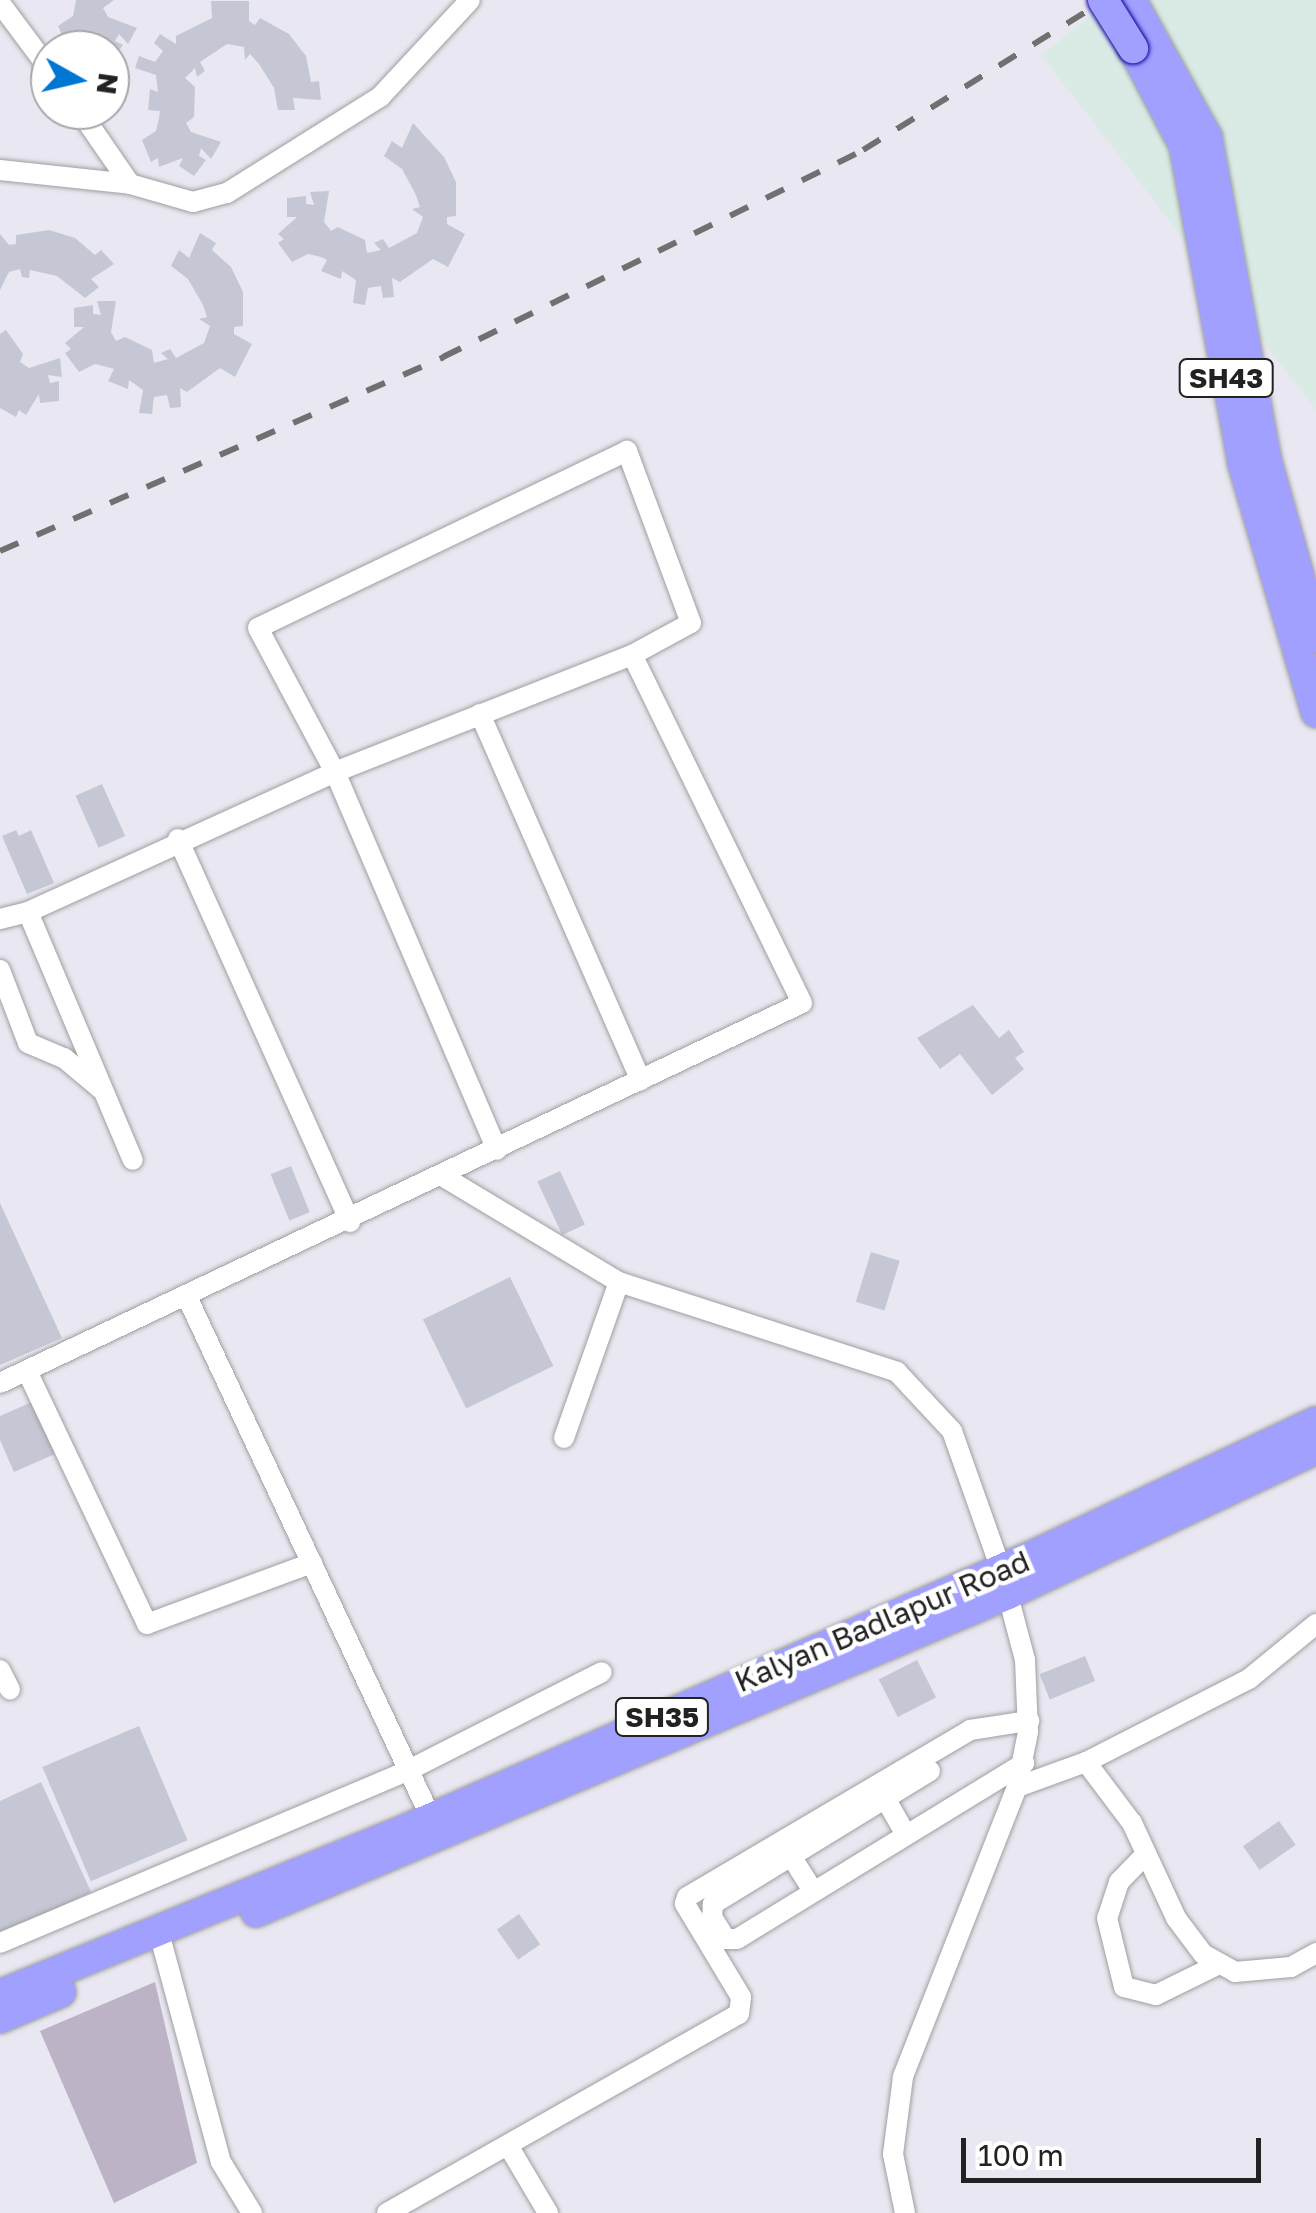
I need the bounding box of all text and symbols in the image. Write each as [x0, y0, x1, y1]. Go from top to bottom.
north arrow [30, 30, 130, 130]
text: N [90, 71, 126, 97]
road number: SH43 [1178, 355, 1274, 401]
street label: Kalyan Badlapur Road [729, 1543, 1035, 1699]
road number: SH35 [614, 1694, 710, 1740]
scale bar [966, 2118, 1266, 2180]
text: 100 m [978, 2137, 1064, 2173]

